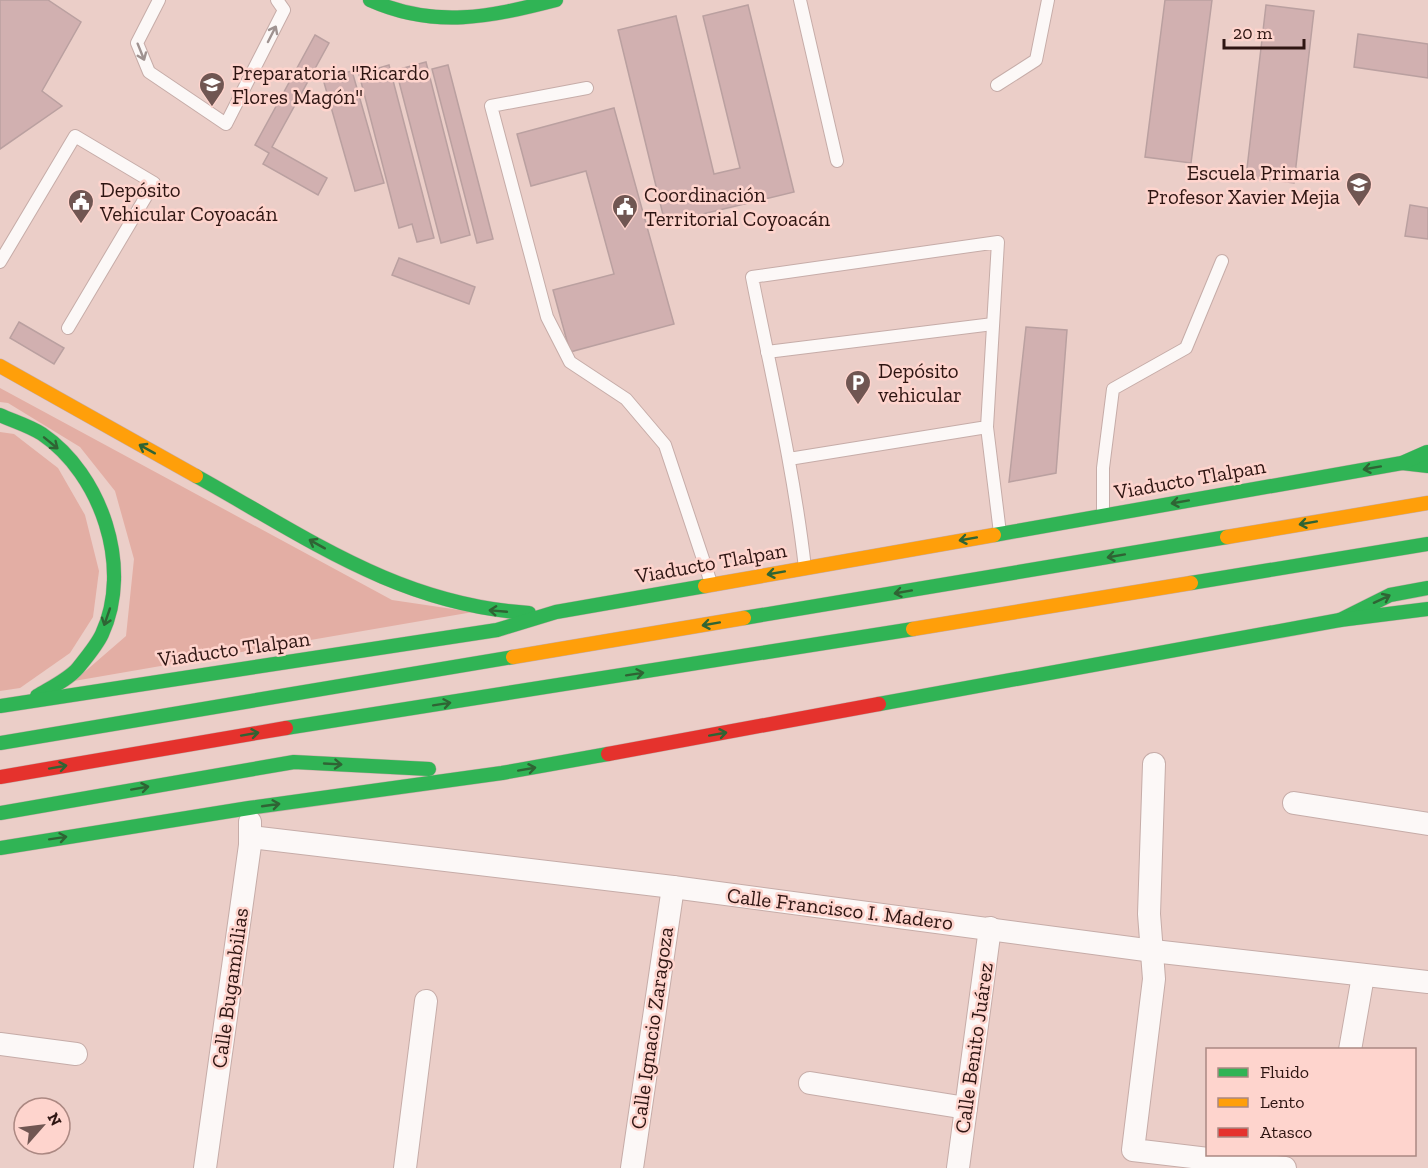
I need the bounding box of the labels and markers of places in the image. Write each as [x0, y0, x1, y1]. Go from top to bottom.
place label: Preparatoria "Ricardo Flores Magón" [232, 60, 429, 109]
school or university icon: Preparatoria "Ricardo Flores Magón" [197, 70, 227, 108]
place label: Escuela Primaria Profesor Xavier Mejia [1147, 160, 1340, 210]
school or university icon: Escuela Primaria Profesor Xavier Mejia [1344, 170, 1374, 208]
place label: Depósito Vehicular Coyoacán [99, 177, 277, 226]
place label: Coordinación Territorial Coyoacán [644, 182, 830, 231]
public building icon: Depósito Vehicular Coyoacán [66, 187, 96, 225]
public building icon: Coordinación Territorial Coyoacán [610, 192, 640, 230]
place label: Depósito vehicular [878, 358, 962, 407]
parking icon: Depósito vehicular [843, 368, 873, 406]

